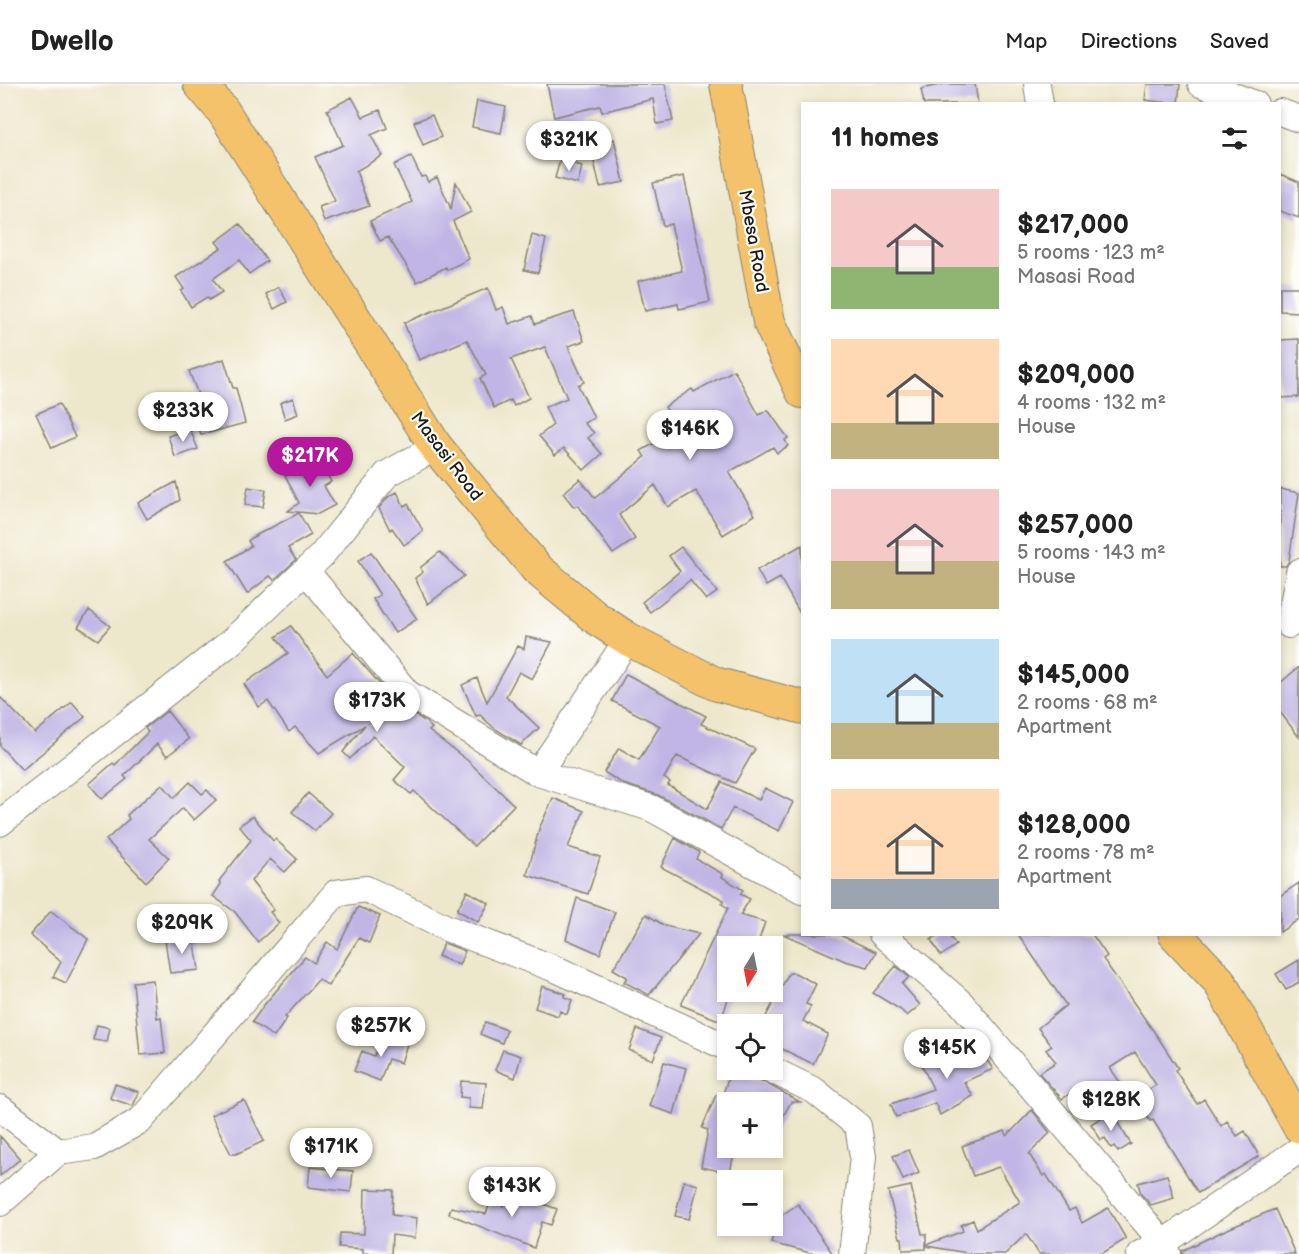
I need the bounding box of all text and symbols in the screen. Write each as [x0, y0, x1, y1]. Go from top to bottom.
text: Dwello [30, 25, 114, 58]
text: Map [1005, 29, 1048, 54]
text: Directions [1081, 29, 1177, 54]
text: Saved [1210, 29, 1269, 54]
pin: $321K [527, 121, 611, 172]
icon: filters [1218, 122, 1251, 155]
text: 11 homes [831, 123, 939, 154]
text: $321K [540, 128, 598, 152]
street label: Mbesa Road [734, 188, 773, 294]
text: $217,000 [1017, 210, 1129, 241]
icon: home [879, 213, 951, 285]
text: 5 rooms · 123 m² [1017, 241, 1165, 265]
text: Masasi Road [1017, 265, 1135, 289]
text: $209,000 [1017, 360, 1135, 391]
icon: home [879, 363, 951, 435]
text: 4 rooms · 132 m² [1017, 391, 1166, 415]
pin: $233K [141, 392, 225, 443]
text: $233K [152, 399, 214, 423]
street label: Masasi Road [406, 408, 487, 505]
pin: $146K [648, 410, 732, 461]
text: House [1017, 415, 1076, 439]
text: $146K [660, 417, 720, 441]
pin: $217K [268, 437, 352, 488]
text: $217K [281, 444, 339, 468]
text: $257,000 [1017, 510, 1133, 541]
icon: home [879, 513, 951, 585]
text: 5 rooms · 143 m² [1017, 541, 1166, 565]
text: House [1017, 565, 1076, 589]
text: $145,000 [1017, 660, 1130, 691]
icon: home [879, 663, 951, 735]
pin: $173K [335, 682, 419, 733]
text: $173K [348, 689, 406, 713]
text: 2 rooms · 68 m² [1017, 691, 1158, 715]
text: Apartment [1017, 715, 1112, 739]
text: $128,000 [1017, 810, 1131, 841]
icon: home [879, 813, 951, 885]
text: 2 rooms · 78 m² [1017, 841, 1155, 865]
text: Apartment [1017, 865, 1112, 889]
pin: $209K [140, 904, 224, 955]
text: $209K [151, 911, 213, 935]
north arrow [717, 936, 783, 1002]
map controls [717, 936, 783, 1236]
pin: $257K [339, 1007, 423, 1058]
text: $257K [350, 1014, 412, 1038]
button: locate [717, 1014, 783, 1080]
pin: $145K [905, 1029, 989, 1080]
text: $145K [918, 1036, 976, 1060]
pin: $128K [1069, 1081, 1153, 1132]
text: $128K [1081, 1088, 1141, 1112]
button: + [717, 1092, 783, 1158]
pin: $171K [289, 1128, 373, 1179]
text: $171K [304, 1135, 358, 1159]
pin: $143K [470, 1167, 554, 1218]
button: − [717, 1170, 783, 1236]
text: $143K [483, 1174, 541, 1198]

